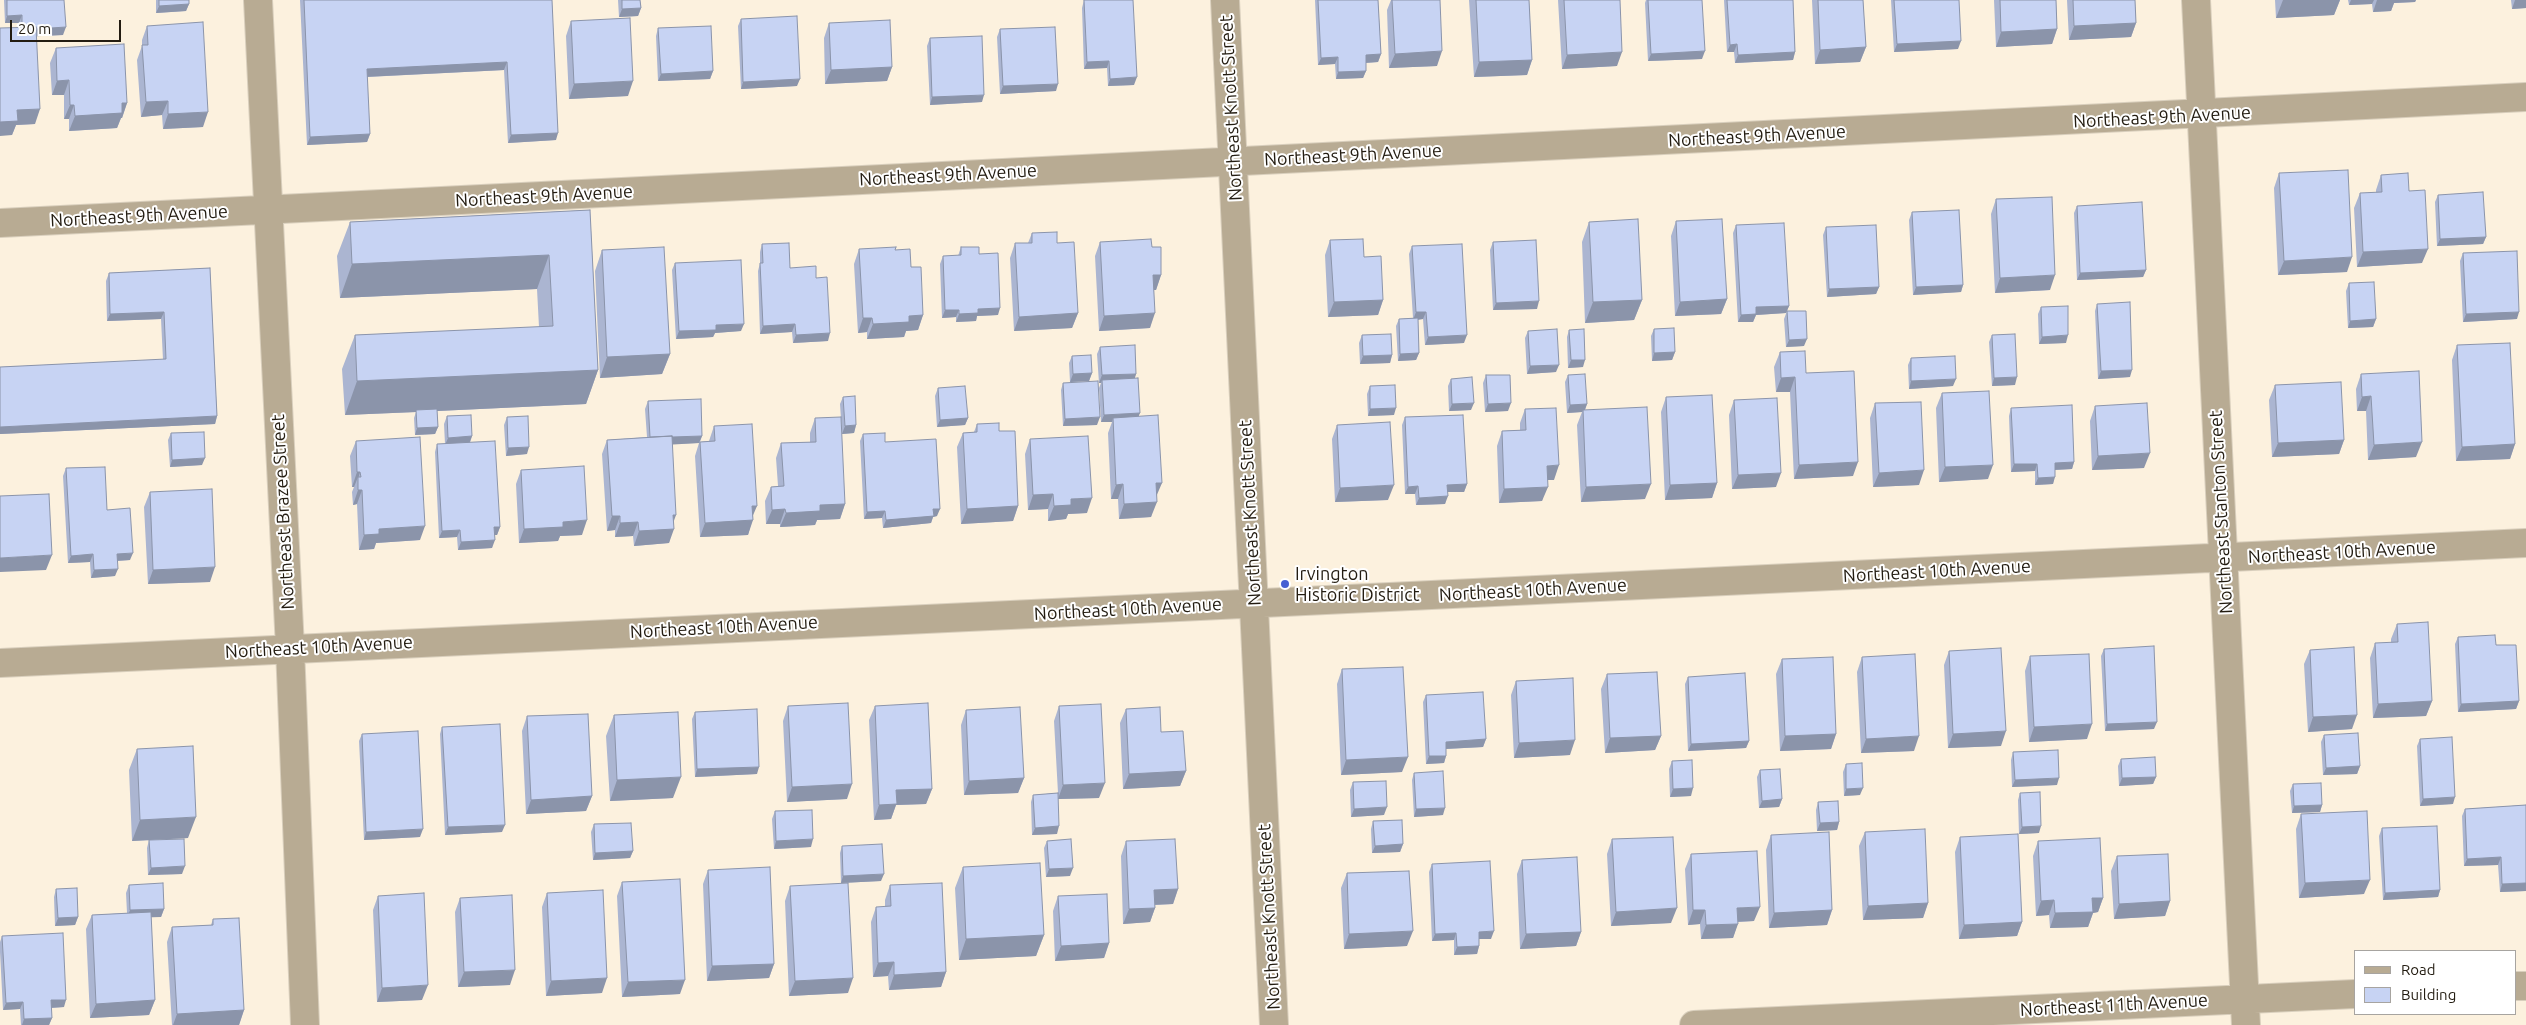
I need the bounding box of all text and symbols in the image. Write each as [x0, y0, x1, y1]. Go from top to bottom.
scale bar [12, 10, 124, 42]
street label: Northeast Knott Street [1215, 15, 1247, 201]
text: 20 m [18, 20, 51, 37]
street label: Northeast 9th Avenue [2073, 102, 2251, 132]
street label: Northeast 9th Avenue [1668, 121, 1846, 151]
street label: Northeast 9th Avenue [1264, 140, 1442, 170]
street label: Northeast 9th Avenue [859, 160, 1037, 190]
street label: Northeast 9th Avenue [455, 181, 633, 211]
street label: Northeast 9th Avenue [50, 201, 228, 231]
street label: Northeast Stanton Street [2205, 410, 2237, 614]
street label: Northeast Brazee Street [267, 414, 299, 610]
street label: Northeast Knott Street [1234, 420, 1266, 606]
street label: Northeast 10th Avenue [2247, 536, 2437, 568]
street label: Northeast 10th Avenue [1842, 555, 2032, 587]
place label: Irvington Historic District [1295, 563, 1420, 606]
street label: Northeast 10th Avenue [1438, 574, 1628, 606]
marker: Irvington Historic District [1279, 578, 1291, 590]
street label: Northeast 10th Avenue [1033, 593, 1223, 625]
street label: Northeast 10th Avenue [629, 611, 819, 643]
street label: Northeast 10th Avenue [224, 631, 414, 663]
street label: Northeast Knott Street [1253, 824, 1285, 1010]
legend [2354, 950, 2516, 1015]
text: Road [2401, 961, 2436, 978]
text: Building [2401, 986, 2456, 1003]
street label: Northeast 11th Avenue [2019, 989, 2209, 1021]

